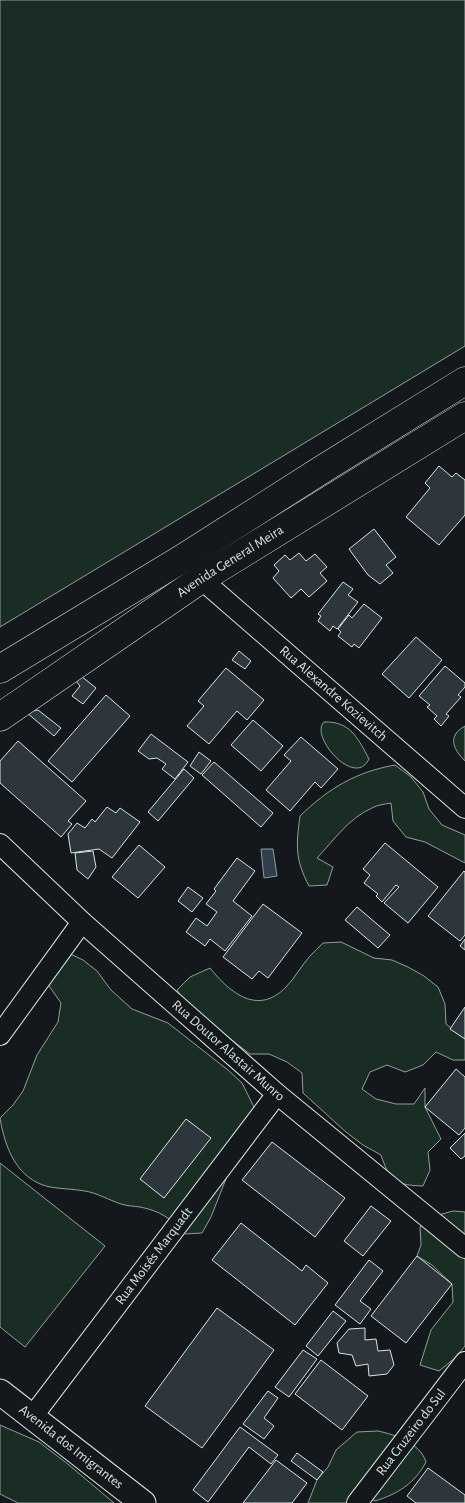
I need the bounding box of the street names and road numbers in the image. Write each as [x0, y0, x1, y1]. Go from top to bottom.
street label: Avenida General Meira [174, 522, 287, 600]
street label: Rua Alexandre Kozievitch [277, 643, 390, 744]
street label: Rua Doutor Alastair Munro [169, 998, 287, 1104]
street label: Rua Moisés Marquadt [113, 1204, 196, 1307]
street label: Rua Cruzeiro do Sul [374, 1386, 449, 1478]
street label: Avenida dos Imigrantes [17, 1403, 126, 1492]

